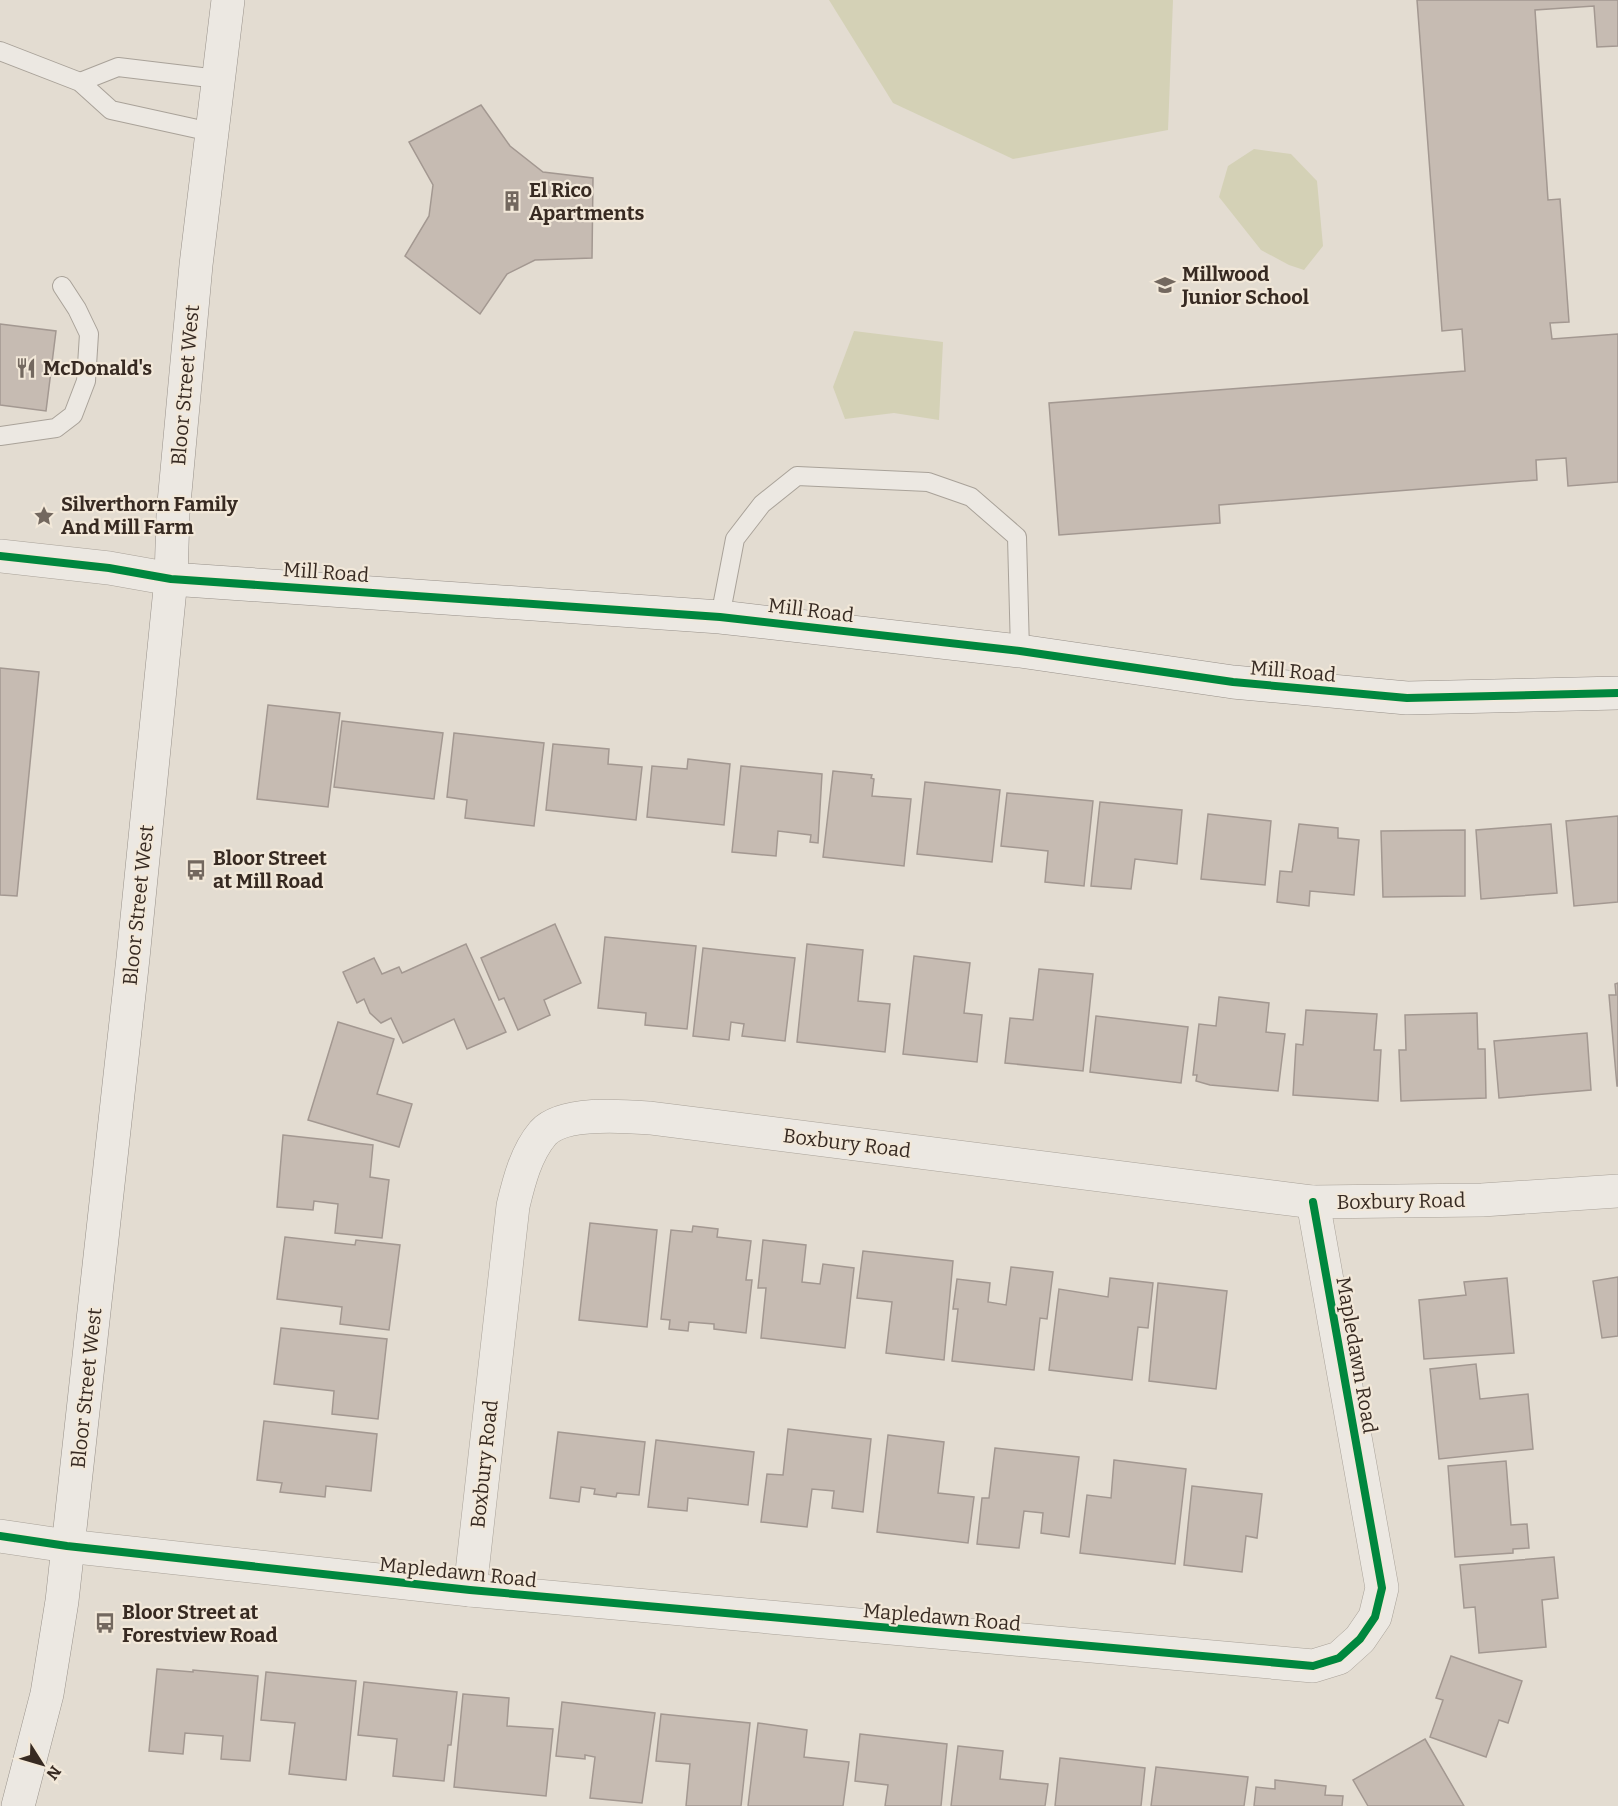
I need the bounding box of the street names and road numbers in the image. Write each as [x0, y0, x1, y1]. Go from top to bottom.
street label: Bloor Street West [166, 304, 204, 466]
street label: Mill Road [282, 557, 370, 587]
street label: Mill Road [767, 593, 855, 627]
street label: Mill Road [1249, 655, 1337, 687]
street label: Bloor Street West [118, 823, 158, 987]
street label: Boxbury Road [782, 1123, 913, 1163]
street label: Boxbury Road [1336, 1188, 1466, 1214]
street label: Mapledawn Road [1331, 1275, 1383, 1435]
street label: Bloor Street West [66, 1306, 106, 1470]
street label: Boxbury Road [465, 1399, 503, 1529]
street label: Mapledawn Road [378, 1552, 538, 1592]
street label: Mapledawn Road [862, 1598, 1022, 1636]

